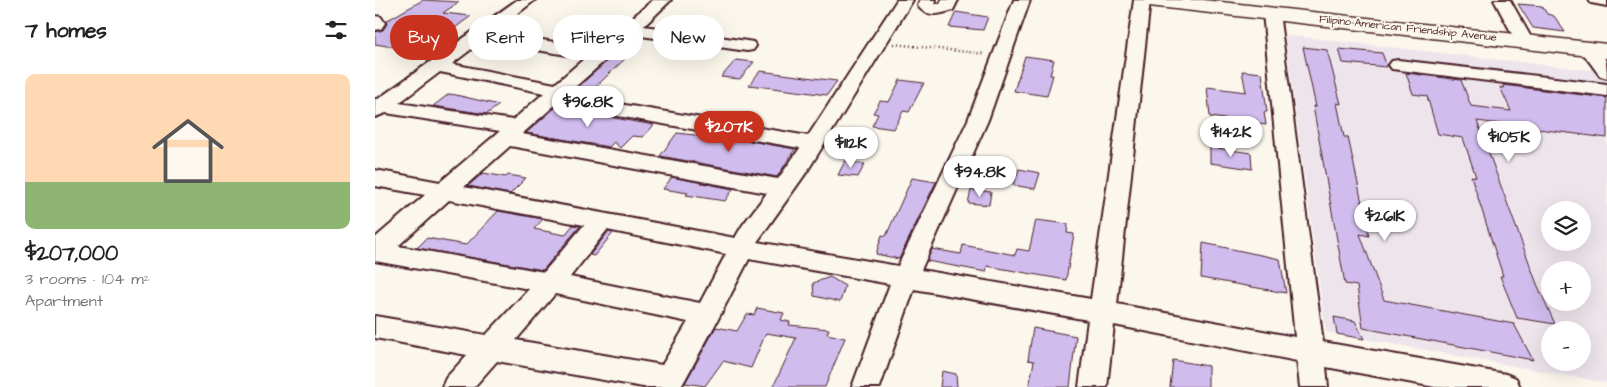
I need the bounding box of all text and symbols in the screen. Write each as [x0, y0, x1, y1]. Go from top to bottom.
street label: Filipino-American Friendship Avenue [1318, 11, 1498, 45]
chip: Buy [390, 15, 458, 60]
chip: Rent [468, 15, 543, 60]
chip: Filters [553, 15, 643, 60]
chip: New [653, 15, 724, 60]
text: 7 homes [25, 16, 107, 45]
icon: filters [322, 16, 350, 44]
pin: $96.8K [547, 86, 629, 128]
text: $96.8K [563, 91, 613, 113]
icon: home [143, 106, 233, 196]
pin: $207K [694, 110, 764, 153]
text: $207K [705, 116, 753, 138]
pin: $142K [1196, 116, 1266, 158]
pin: $105K [1474, 120, 1544, 163]
text: $142K [1211, 121, 1251, 143]
pin: $112K [816, 126, 886, 169]
text: $105K [1488, 126, 1530, 148]
text: $112K [835, 132, 867, 154]
pin: $94.8K [939, 156, 1021, 198]
text: $94.8K [954, 161, 1006, 183]
pin: $261K [1350, 200, 1420, 242]
map controls [1541, 201, 1591, 371]
button: layers [1541, 201, 1591, 251]
text: $261K [1365, 205, 1405, 227]
text: $207,000 [25, 239, 118, 268]
button: + [1541, 261, 1591, 311]
text: 3 rooms · 104 m² [25, 268, 150, 290]
text: Apartment [25, 290, 103, 312]
button: − [1541, 321, 1591, 371]

